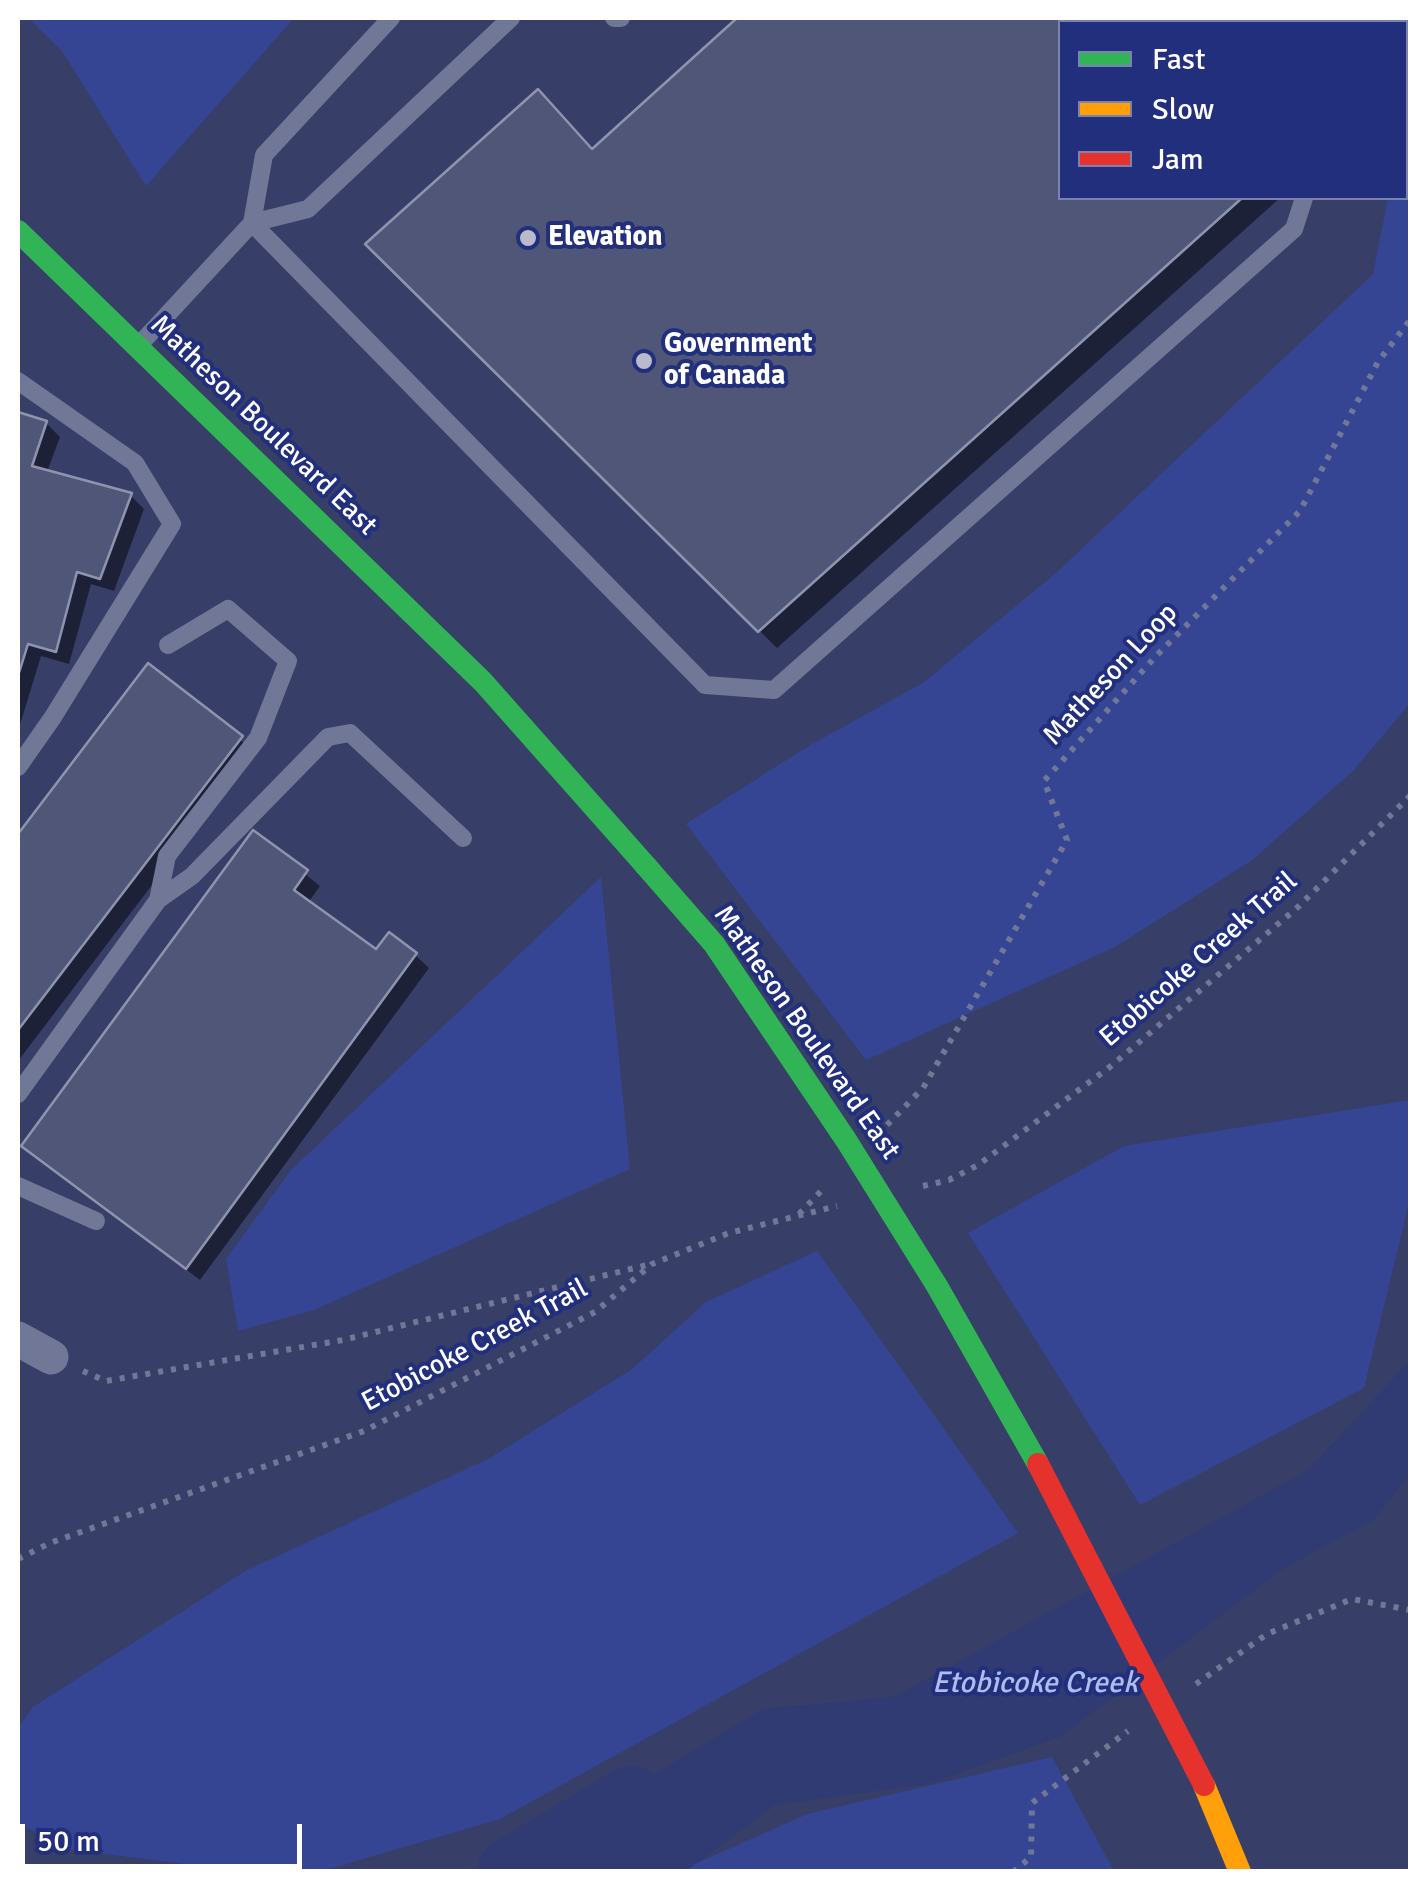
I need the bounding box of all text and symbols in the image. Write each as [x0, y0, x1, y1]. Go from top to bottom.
legend [1058, 20, 1408, 200]
text: Fast [1152, 41, 1205, 78]
text: Slow [1152, 91, 1214, 128]
text: Jam [1152, 141, 1204, 178]
place label: Elevation [548, 221, 662, 255]
marker: Elevation [517, 227, 539, 249]
street label: Matheson Boulevard East [143, 309, 383, 543]
place label: Government of Canada [664, 328, 813, 394]
marker: Government of Canada [633, 350, 655, 372]
street label: Matheson Loop [1037, 597, 1185, 753]
street label: Etobicoke Creek Trail [1093, 865, 1305, 1055]
street label: Matheson Boulevard East [706, 900, 906, 1166]
street label: Etobicoke Creek Trail [356, 1272, 594, 1420]
water label: Etobicoke Creek [932, 1666, 1138, 1702]
scale bar [25, 1804, 308, 1866]
text: 50 m [37, 1823, 100, 1860]

